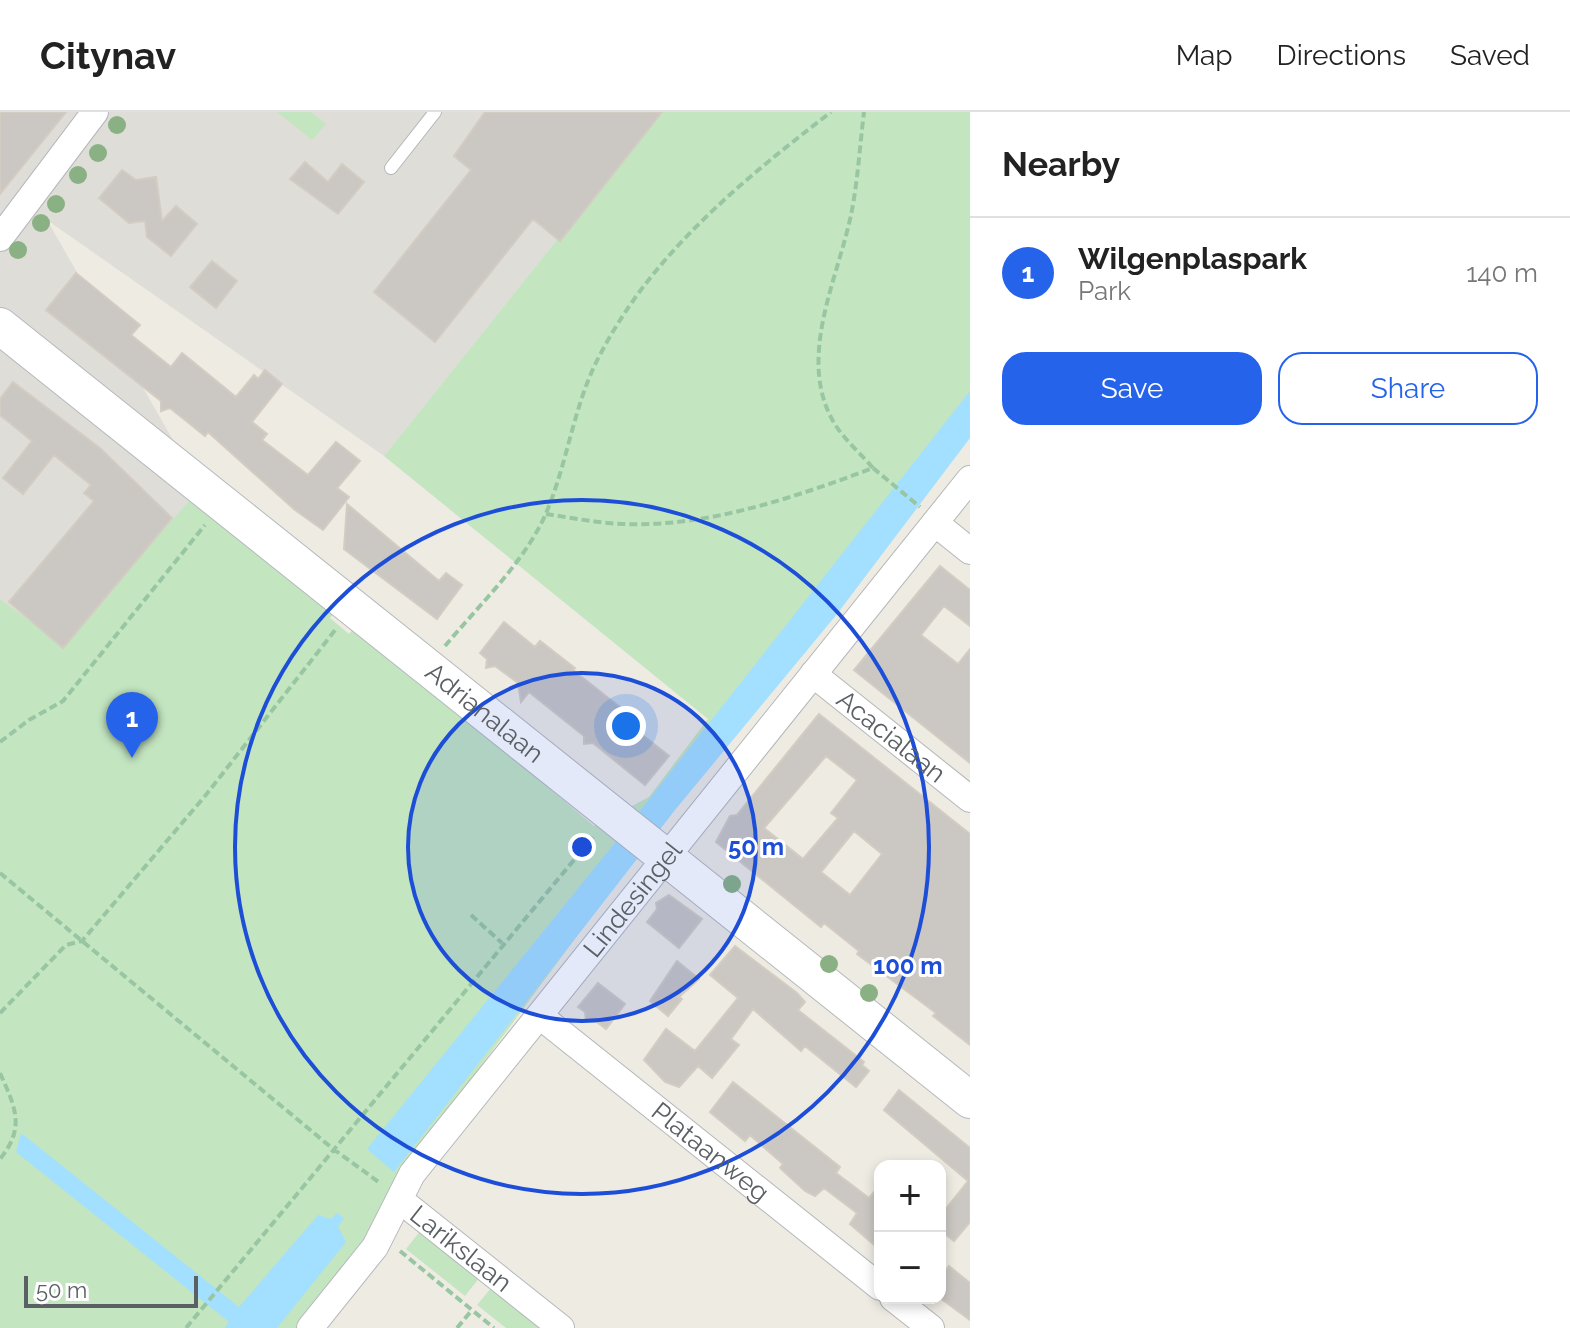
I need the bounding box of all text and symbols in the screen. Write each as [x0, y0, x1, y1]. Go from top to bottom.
text: Citynav [40, 33, 176, 78]
text: Map [1176, 39, 1233, 72]
text: Directions [1277, 39, 1406, 72]
text: Saved [1450, 39, 1530, 72]
text: Nearby [1002, 144, 1120, 184]
text: Wilgenplaspark [1078, 241, 1307, 276]
text: 1 [1022, 258, 1034, 288]
text: 140 m [1466, 258, 1538, 288]
text: Park [1078, 276, 1131, 306]
button: Save [1002, 352, 1262, 425]
button: Share [1278, 352, 1538, 425]
street label: Adrianalaan [420, 657, 550, 769]
street label: Acacialaan [831, 684, 952, 789]
pin: 1 [106, 692, 158, 758]
your location [606, 706, 646, 746]
text: 50 m [728, 832, 784, 861]
centre of rings [568, 833, 596, 861]
street label: Lindesingel [577, 835, 688, 963]
text: 100 m [873, 951, 943, 980]
street label: Plataanweg [646, 1096, 775, 1208]
map controls [874, 1160, 946, 1304]
button: + [874, 1160, 946, 1232]
street label: Larikslaan [404, 1199, 518, 1298]
button: − [874, 1232, 946, 1304]
scale bar [24, 1272, 198, 1308]
text: 50 m [36, 1277, 87, 1303]

